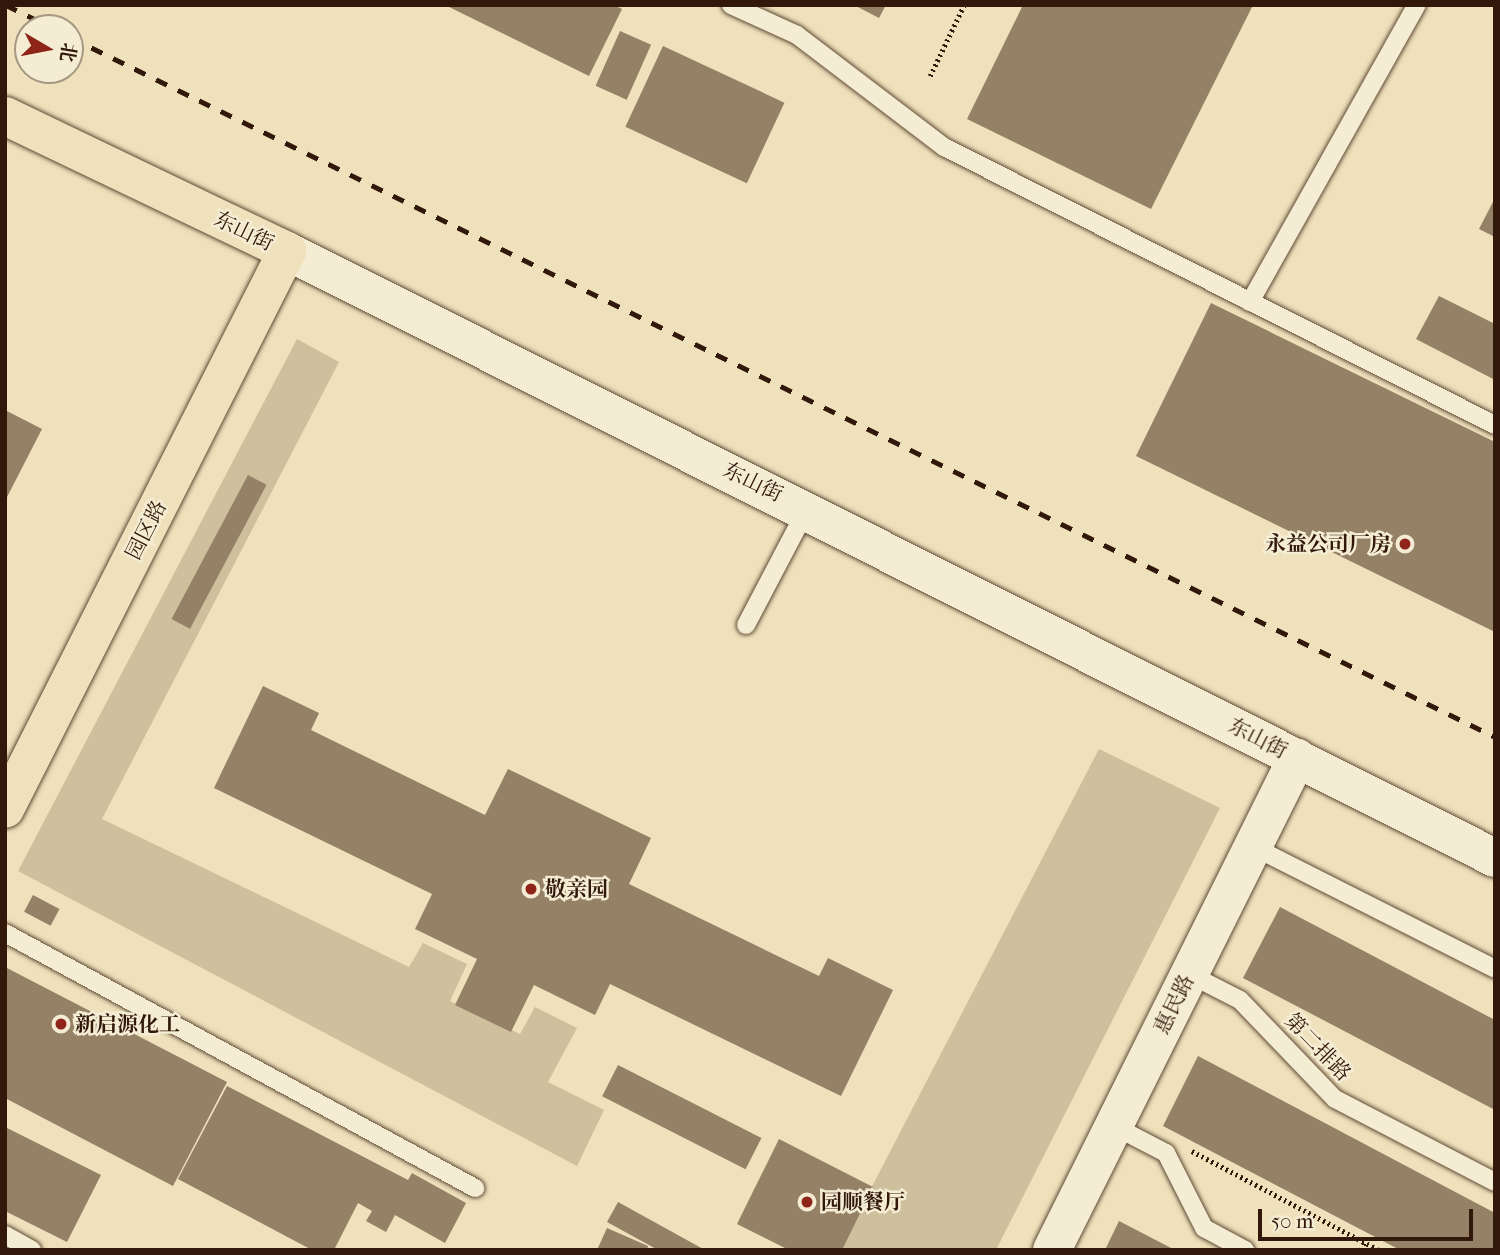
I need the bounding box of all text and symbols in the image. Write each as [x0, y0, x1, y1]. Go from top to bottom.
north arrow [14, 14, 84, 84]
text: 北 [55, 41, 80, 64]
street label: 东山街 [210, 206, 278, 256]
street label: 东山街 [719, 457, 787, 507]
street label: 园区路 [120, 496, 172, 564]
place label: 永益公司厂房 [1265, 531, 1391, 557]
marker: 永益公司厂房 [1397, 536, 1413, 552]
street label: 东山街 [1224, 712, 1292, 764]
place label: 敬亲园 [545, 876, 608, 902]
marker: 敬亲园 [523, 881, 539, 897]
street label: 惠民路 [1149, 970, 1199, 1038]
street label: 第二排路 [1280, 1008, 1356, 1086]
place label: 新启源化工 [75, 1011, 180, 1037]
marker: 新启源化工 [53, 1016, 69, 1032]
place label: 园顺餐厅 [821, 1189, 905, 1215]
marker: 园顺餐厅 [799, 1194, 815, 1210]
scale bar [1262, 1196, 1477, 1240]
text: 50 m [1271, 1209, 1314, 1233]

